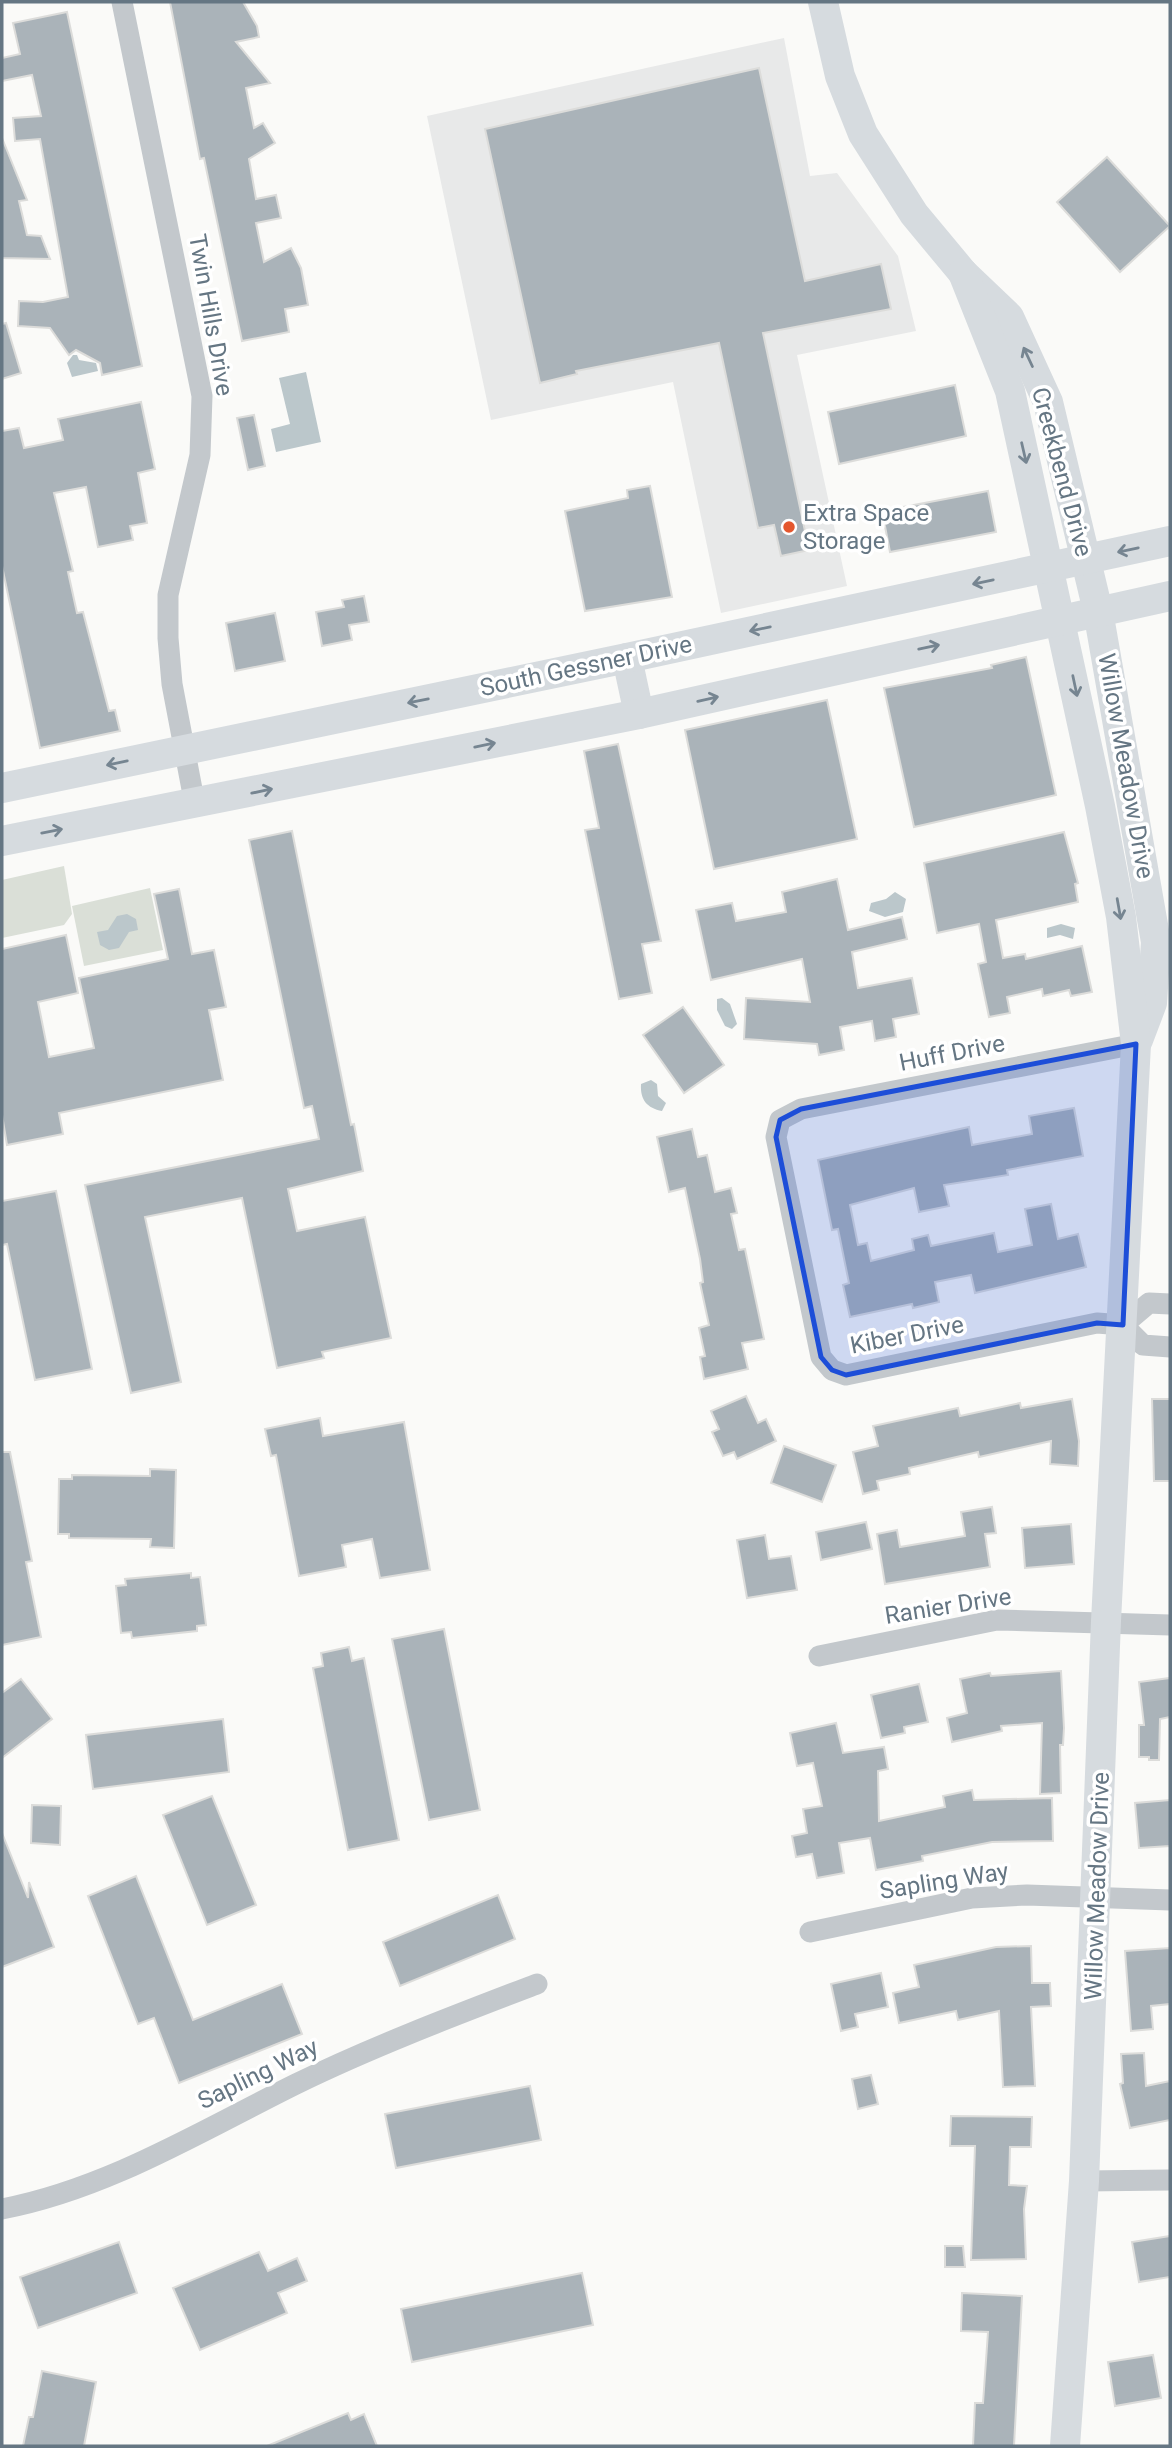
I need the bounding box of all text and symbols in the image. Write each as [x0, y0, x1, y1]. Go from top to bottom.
street label: Twin Hills Drive [183, 232, 239, 398]
one-way arrow [1021, 347, 1034, 369]
street label: Creekbend Drive [1026, 384, 1098, 560]
one-way arrow [1018, 441, 1031, 464]
place label: Extra Space Storage [803, 499, 929, 555]
marker: Extra Space Storage [781, 519, 797, 535]
one-way arrow [1117, 544, 1140, 558]
one-way arrow [972, 575, 995, 589]
one-way arrow [749, 623, 772, 636]
street label: South Gessner Drive [477, 630, 695, 702]
one-way arrow [917, 640, 940, 654]
street label: Willow Meadow Drive [1092, 651, 1160, 881]
one-way arrow [1069, 674, 1083, 697]
one-way arrow [696, 691, 719, 705]
one-way arrow [407, 694, 430, 708]
one-way arrow [473, 737, 496, 751]
one-way arrow [106, 756, 129, 770]
one-way arrow [250, 783, 273, 797]
one-way arrow [40, 824, 63, 838]
one-way arrow [1113, 897, 1126, 920]
street label: Huff Drive [897, 1029, 1007, 1077]
street label: Kiber Drive [848, 1310, 966, 1360]
street label: Ranier Drive [883, 1582, 1013, 1630]
street label: Willow Meadow Drive [1079, 1771, 1115, 2001]
street label: Sapling Way [877, 1857, 1011, 1905]
street label: Sapling Way [193, 2033, 323, 2115]

